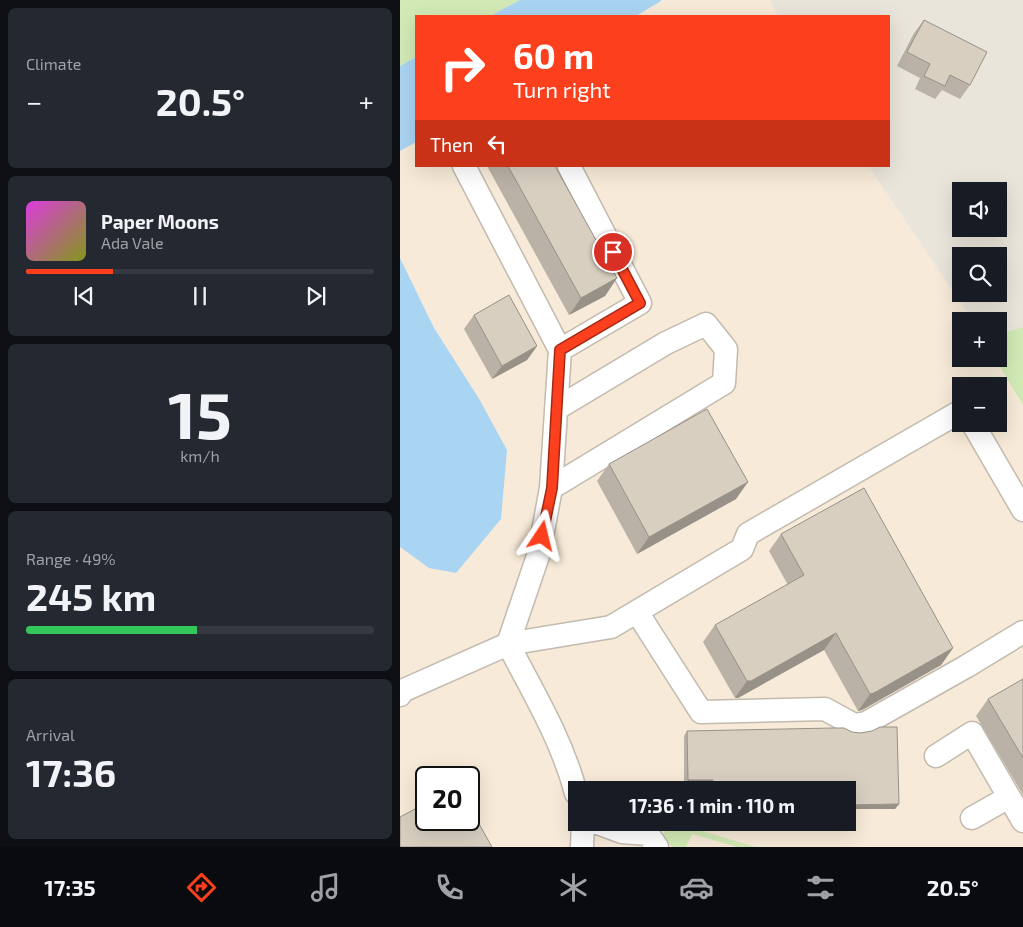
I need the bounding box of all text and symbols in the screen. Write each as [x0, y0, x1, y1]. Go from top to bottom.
text: 60 m [513, 34, 594, 76]
icon: right [430, 35, 495, 100]
text: Climate [26, 54, 81, 73]
text: Turn right [513, 76, 611, 102]
text: 20.5° [156, 78, 245, 124]
text: − [26, 84, 42, 118]
text: + [359, 84, 374, 118]
icon: left [483, 130, 511, 158]
text: Then [430, 133, 473, 156]
map controls [952, 182, 1007, 432]
button: sound [952, 182, 1007, 237]
text: Paper Moons [101, 210, 219, 233]
pin [592, 231, 634, 273]
text: Ada Vale [101, 233, 164, 252]
icon: arrive [599, 238, 627, 266]
button: search [952, 247, 1007, 302]
icon: previous [70, 282, 98, 310]
icon: pause [186, 282, 214, 310]
icon: next [302, 282, 330, 310]
button: + [952, 312, 1007, 367]
text: 15 [168, 374, 232, 452]
button: − [952, 377, 1007, 432]
text: km/h [180, 446, 220, 465]
position arrow [515, 509, 567, 561]
text: Range · 49% [26, 549, 116, 568]
text: 245 km [26, 573, 156, 619]
text: Arrival [26, 725, 75, 744]
text: 17:36 [26, 749, 116, 795]
speed limit sign: 20 [415, 766, 480, 831]
text: 17:36 · 1 min · 110 m [629, 794, 795, 817]
icon: directions [184, 870, 219, 905]
icon: music [308, 870, 343, 905]
icon: phone [432, 870, 467, 905]
icon: climate [556, 870, 591, 905]
icon: car [679, 870, 714, 905]
icon: filters [803, 870, 838, 905]
text: 17:35 [44, 874, 96, 900]
text: 20.5° [927, 874, 979, 900]

